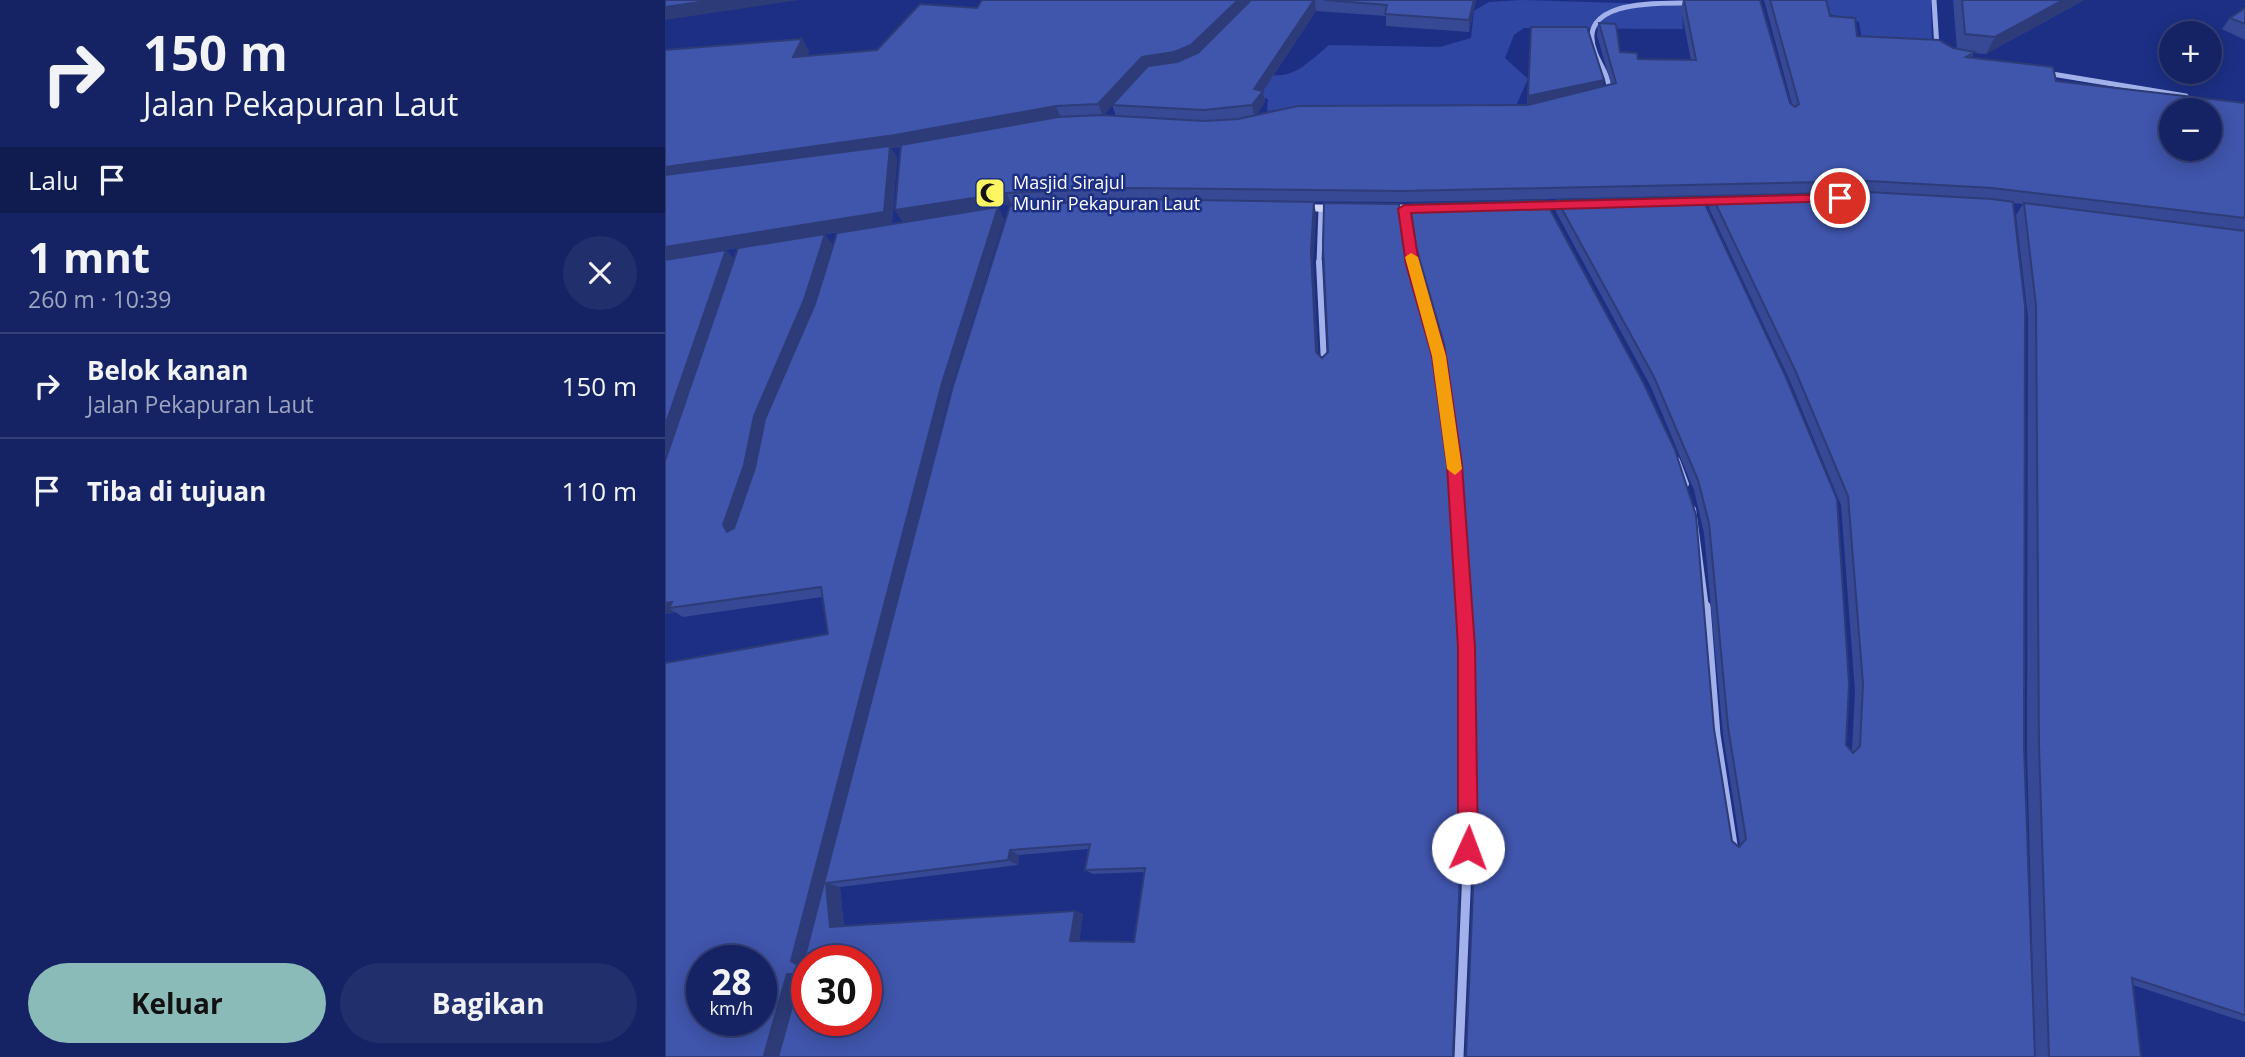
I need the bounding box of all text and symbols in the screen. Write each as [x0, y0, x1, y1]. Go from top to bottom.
text: 150 m [143, 19, 288, 85]
map controls [2159, 21, 2222, 161]
button: + [2159, 21, 2222, 84]
icon: right [28, 28, 119, 119]
text: Jalan Pekapuran Laut [143, 82, 459, 125]
button: − [2159, 98, 2222, 161]
icon: arrive [93, 161, 131, 199]
text: Lalu [28, 162, 79, 198]
pin [1810, 168, 1870, 228]
place label: Masjid Sirajul Munir Pekapuran Laut [1013, 170, 1200, 215]
mosque icon: Masjid Sirajul Munir Pekapuran Laut [973, 176, 1007, 210]
icon: arrive [1821, 179, 1859, 217]
text: 1 mnt [28, 228, 150, 285]
button: close [563, 236, 637, 310]
text: 260 m · 10:39 [28, 283, 171, 315]
text: Belok kanan [87, 352, 248, 388]
icon: right [28, 367, 66, 405]
text: 150 m [562, 368, 637, 404]
text: Jalan Pekapuran Laut [87, 388, 314, 420]
icon: arrive [28, 472, 66, 510]
text: Tiba di tujuan [87, 473, 266, 509]
text: 110 m [562, 473, 637, 509]
position arrow [1431, 811, 1505, 885]
speed limit sign: 30 [791, 945, 882, 1036]
text: 28 [711, 958, 752, 1005]
button: Keluar [28, 963, 326, 1043]
button: Bagikan [340, 963, 637, 1043]
text: km/h [710, 996, 753, 1020]

